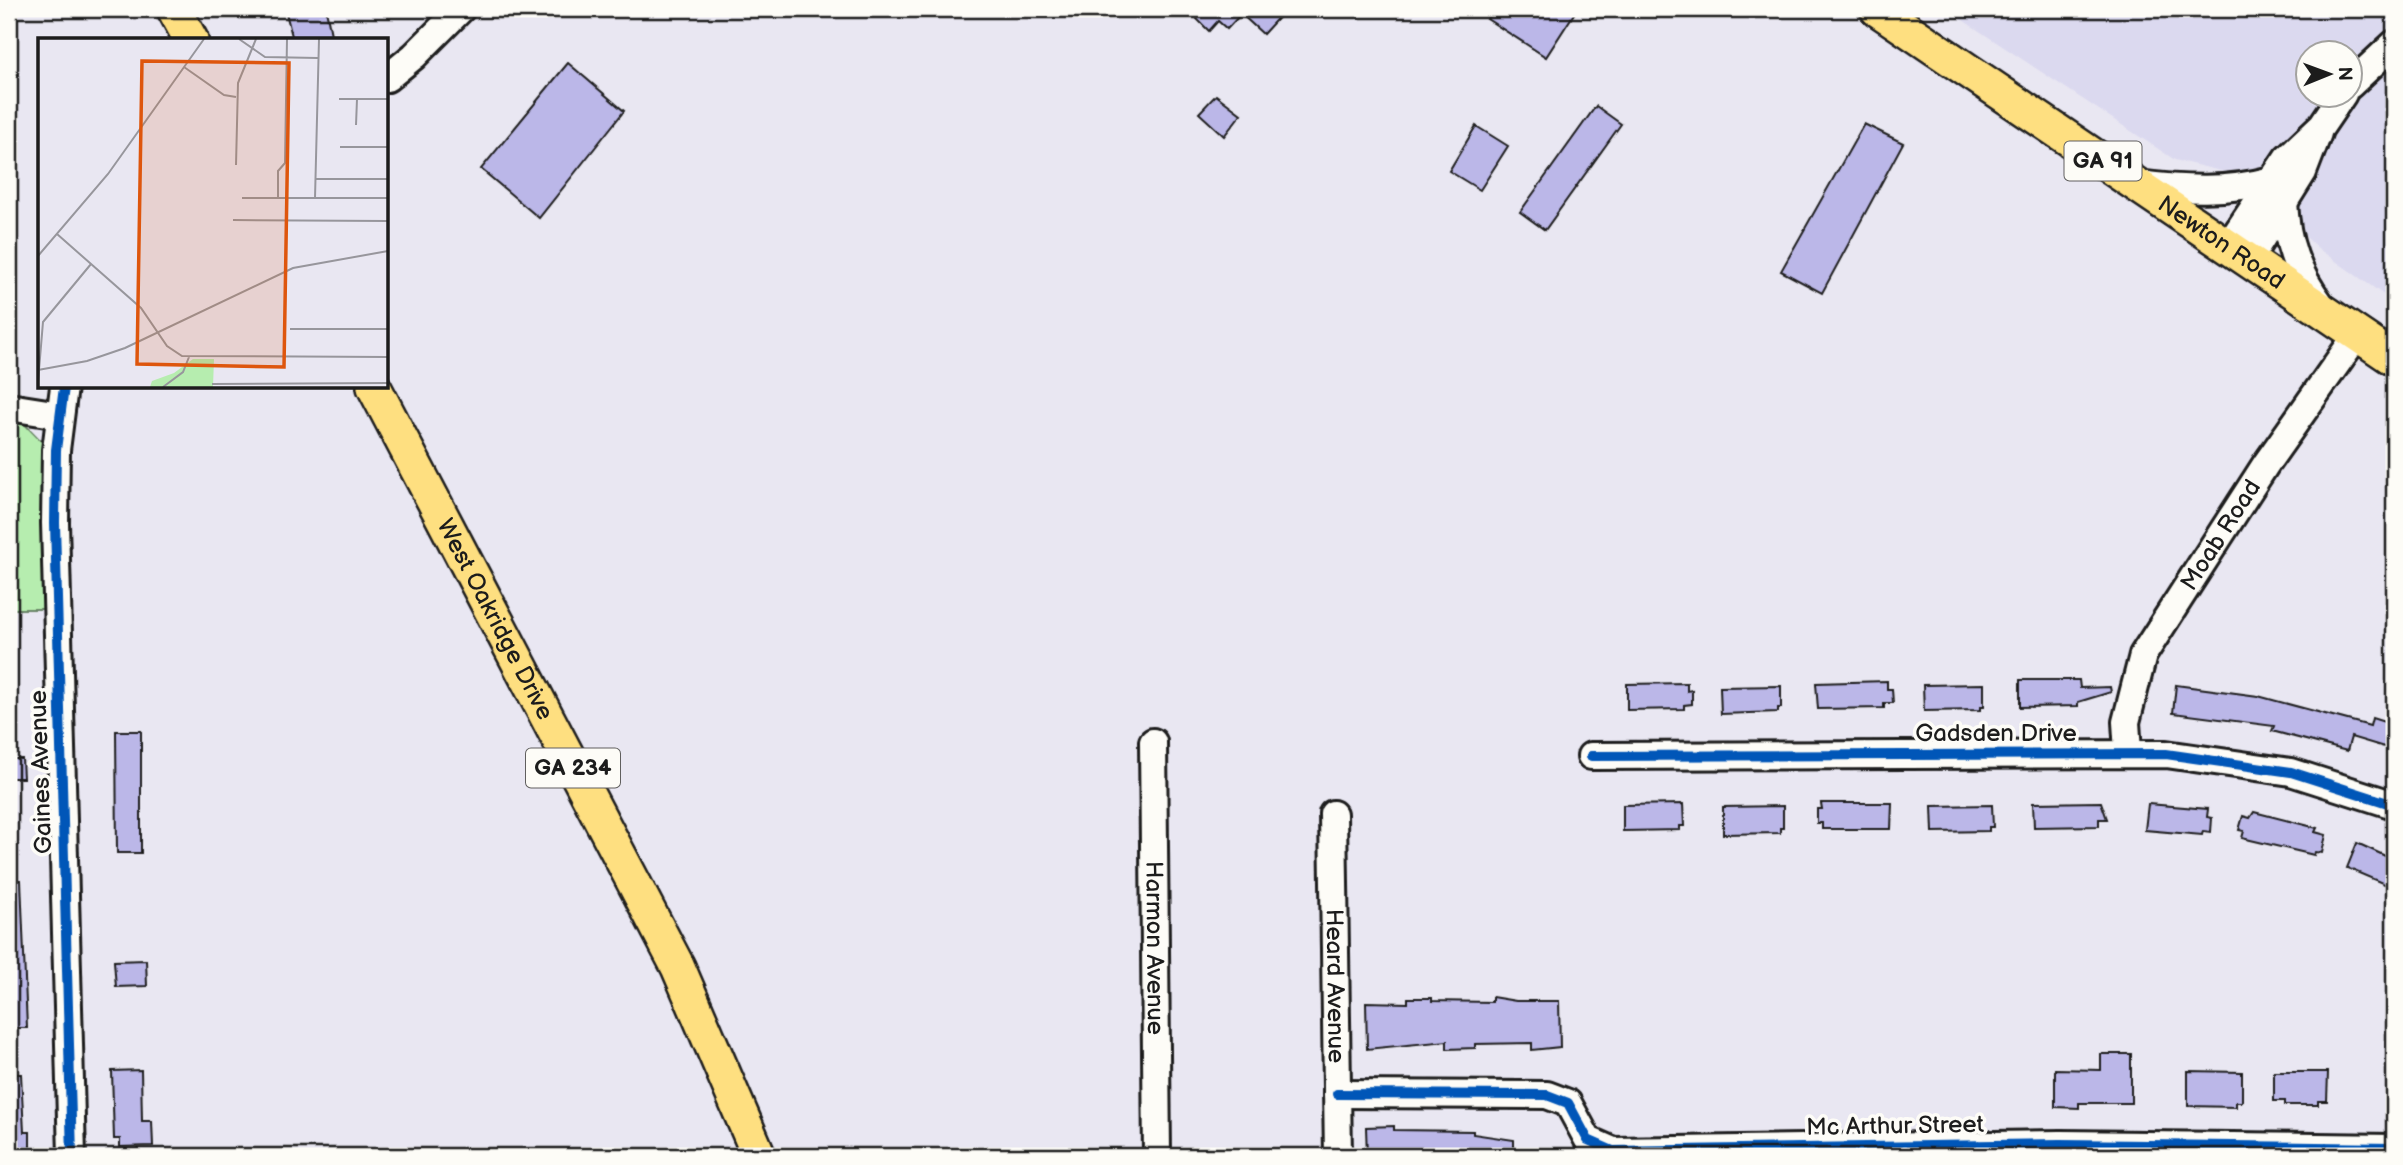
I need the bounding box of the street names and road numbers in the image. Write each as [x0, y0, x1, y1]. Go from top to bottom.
road number: GA 91 [2064, 142, 2142, 180]
street label: Newton Road [2153, 189, 2290, 295]
street label: Moab Road [2174, 474, 2267, 596]
street label: West Oakridge Drive [431, 514, 560, 725]
street label: Gaines Avenue [24, 690, 58, 854]
street label: Gadsden Drive [1915, 719, 2077, 748]
road number: GA 234 [526, 748, 620, 788]
street label: Harmon Avenue [1140, 861, 1170, 1035]
street label: Heard Avenue [1320, 909, 1351, 1063]
street label: Mc Arthur Street [1806, 1110, 1985, 1142]

